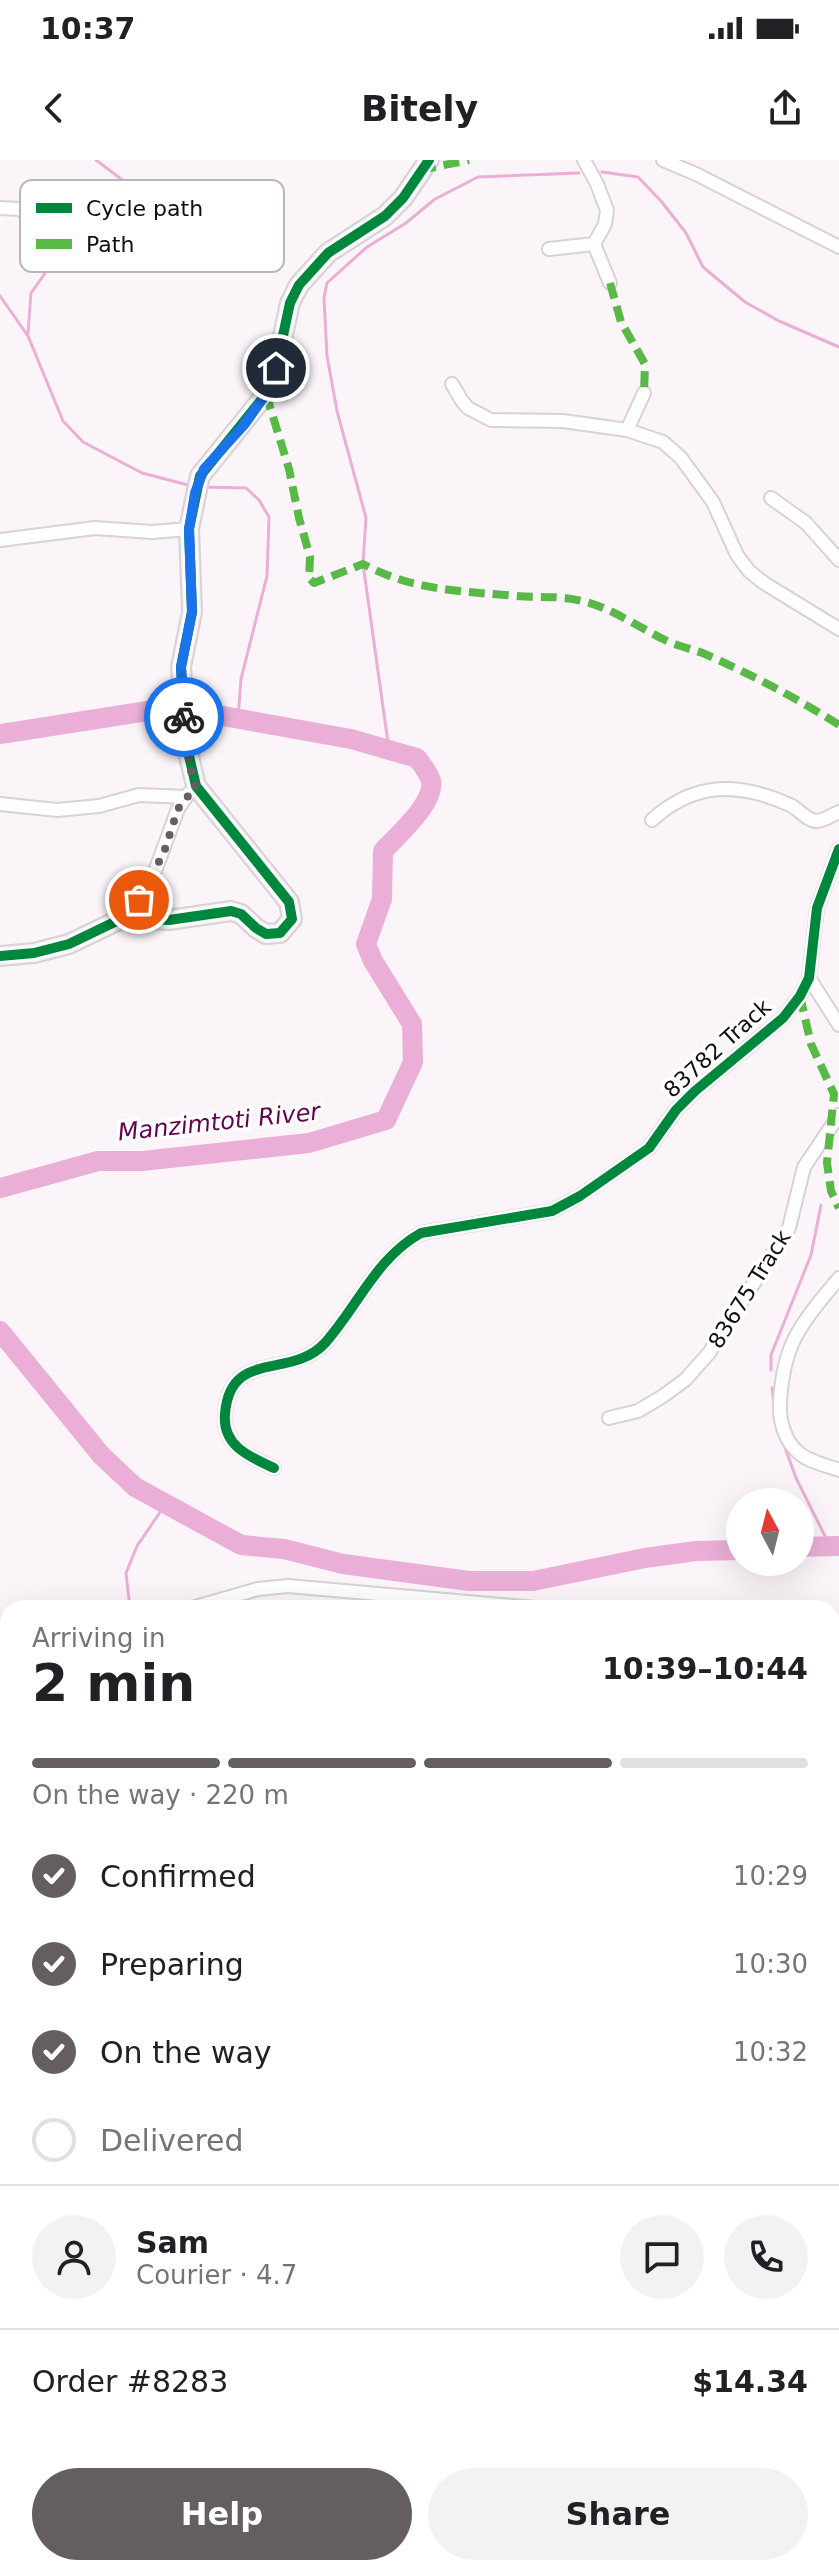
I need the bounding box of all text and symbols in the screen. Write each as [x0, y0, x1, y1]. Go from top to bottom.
text: 10:37 [40, 11, 136, 46]
icon: back [32, 86, 76, 130]
icon: share [763, 86, 807, 130]
text: Bitely [361, 88, 478, 129]
legend [20, 180, 284, 272]
text: Cycle path [86, 196, 203, 221]
text: Path [86, 232, 134, 257]
pin [242, 334, 310, 402]
icon: home [254, 346, 298, 390]
courier [144, 677, 224, 757]
icon: bike [162, 695, 206, 739]
pin [105, 866, 173, 934]
icon: bag [117, 878, 161, 922]
street label: 83782 Track [659, 994, 776, 1103]
water label: Manzimtoti River [116, 1097, 324, 1147]
street label: 83675 Track [703, 1225, 796, 1353]
north arrow [726, 1488, 814, 1576]
map controls [726, 1488, 814, 1576]
text: Arriving in [32, 1623, 166, 1653]
text: 10:39–10:44 [602, 1651, 808, 1686]
text: 2 min [32, 1653, 195, 1713]
text: On the way · 220 m [32, 1780, 289, 1810]
icon: check [32, 1854, 76, 1898]
text: Confirmed [100, 1859, 256, 1894]
text: 10:29 [733, 1861, 808, 1891]
icon: check [32, 1942, 76, 1986]
text: Preparing [100, 1947, 244, 1982]
text: 10:30 [733, 1949, 808, 1979]
icon: check [32, 2030, 76, 2074]
text: On the way [100, 2035, 272, 2070]
text: 10:32 [733, 2037, 808, 2067]
text: Delivered [100, 2123, 244, 2158]
button: person [32, 2215, 116, 2299]
button: chat [620, 2215, 704, 2299]
button: phone [724, 2215, 808, 2299]
text: Sam [136, 2225, 209, 2260]
text: Courier · 4.7 [136, 2260, 297, 2290]
text: Order #8283 [32, 2364, 228, 2399]
text: $14.34 [692, 2364, 808, 2399]
button: Help [32, 2468, 412, 2560]
button: Share [428, 2468, 808, 2560]

